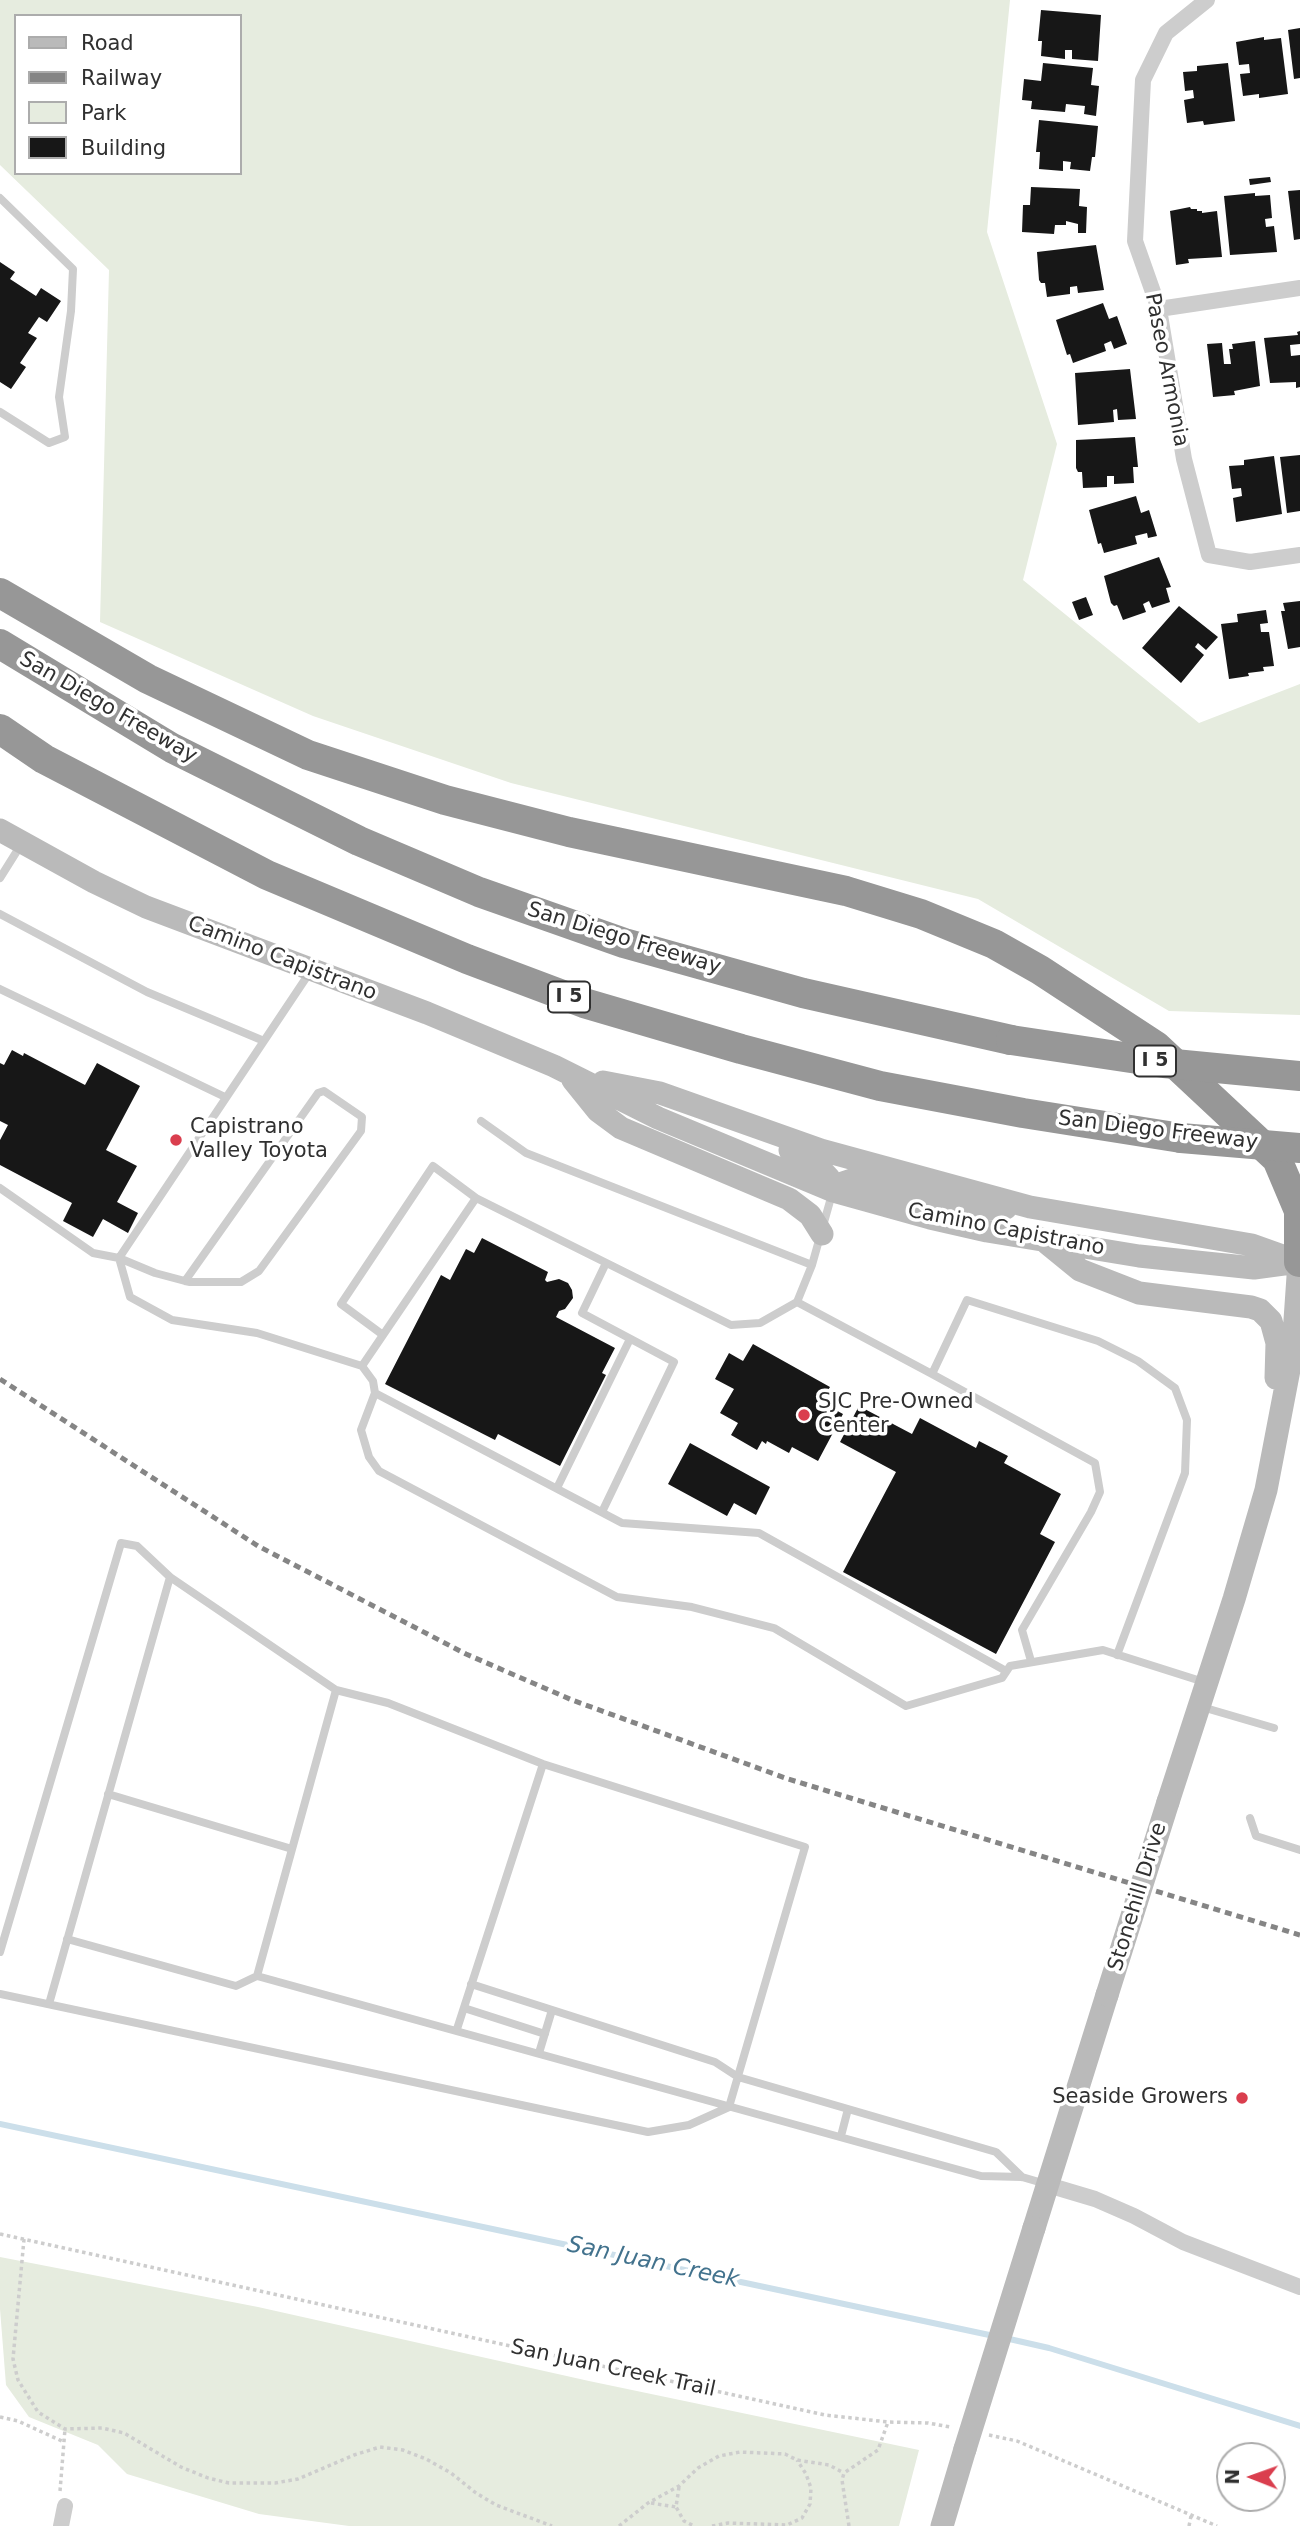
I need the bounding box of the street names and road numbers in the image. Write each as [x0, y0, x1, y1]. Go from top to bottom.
street label: Paseo Armonia [1139, 291, 1193, 449]
street label: San Diego Freeway [15, 647, 201, 769]
street label: San Diego Freeway [524, 898, 724, 980]
street label: Camino Capistrano [184, 911, 380, 1007]
road number: I 5 [548, 981, 590, 1012]
road number: I 5 [1134, 1046, 1176, 1077]
street label: San Diego Freeway [1057, 1106, 1259, 1156]
street label: Camino Capistrano [905, 1199, 1107, 1261]
street label: Stonehill Drive [1103, 1820, 1173, 1974]
street label: San Juan Creek Trail [508, 2335, 718, 2403]

